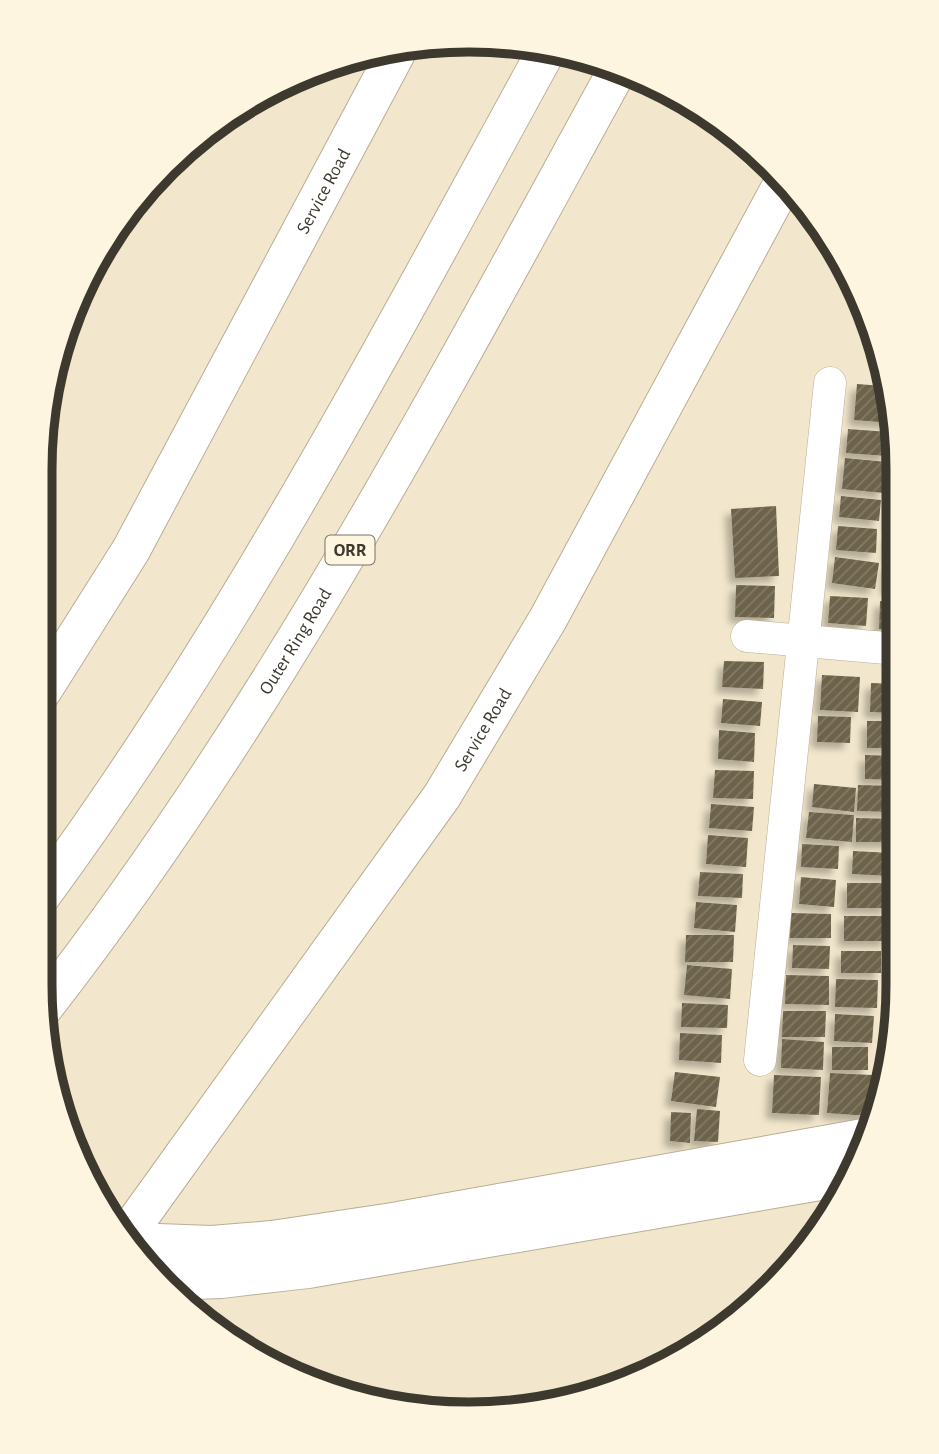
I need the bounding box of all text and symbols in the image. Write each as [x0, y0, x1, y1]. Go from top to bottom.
street label: Service Road [294, 145, 354, 237]
road number: ORR [326, 536, 374, 564]
street label: Outer Ring Road [256, 585, 336, 698]
street label: Service Road [451, 685, 516, 775]

